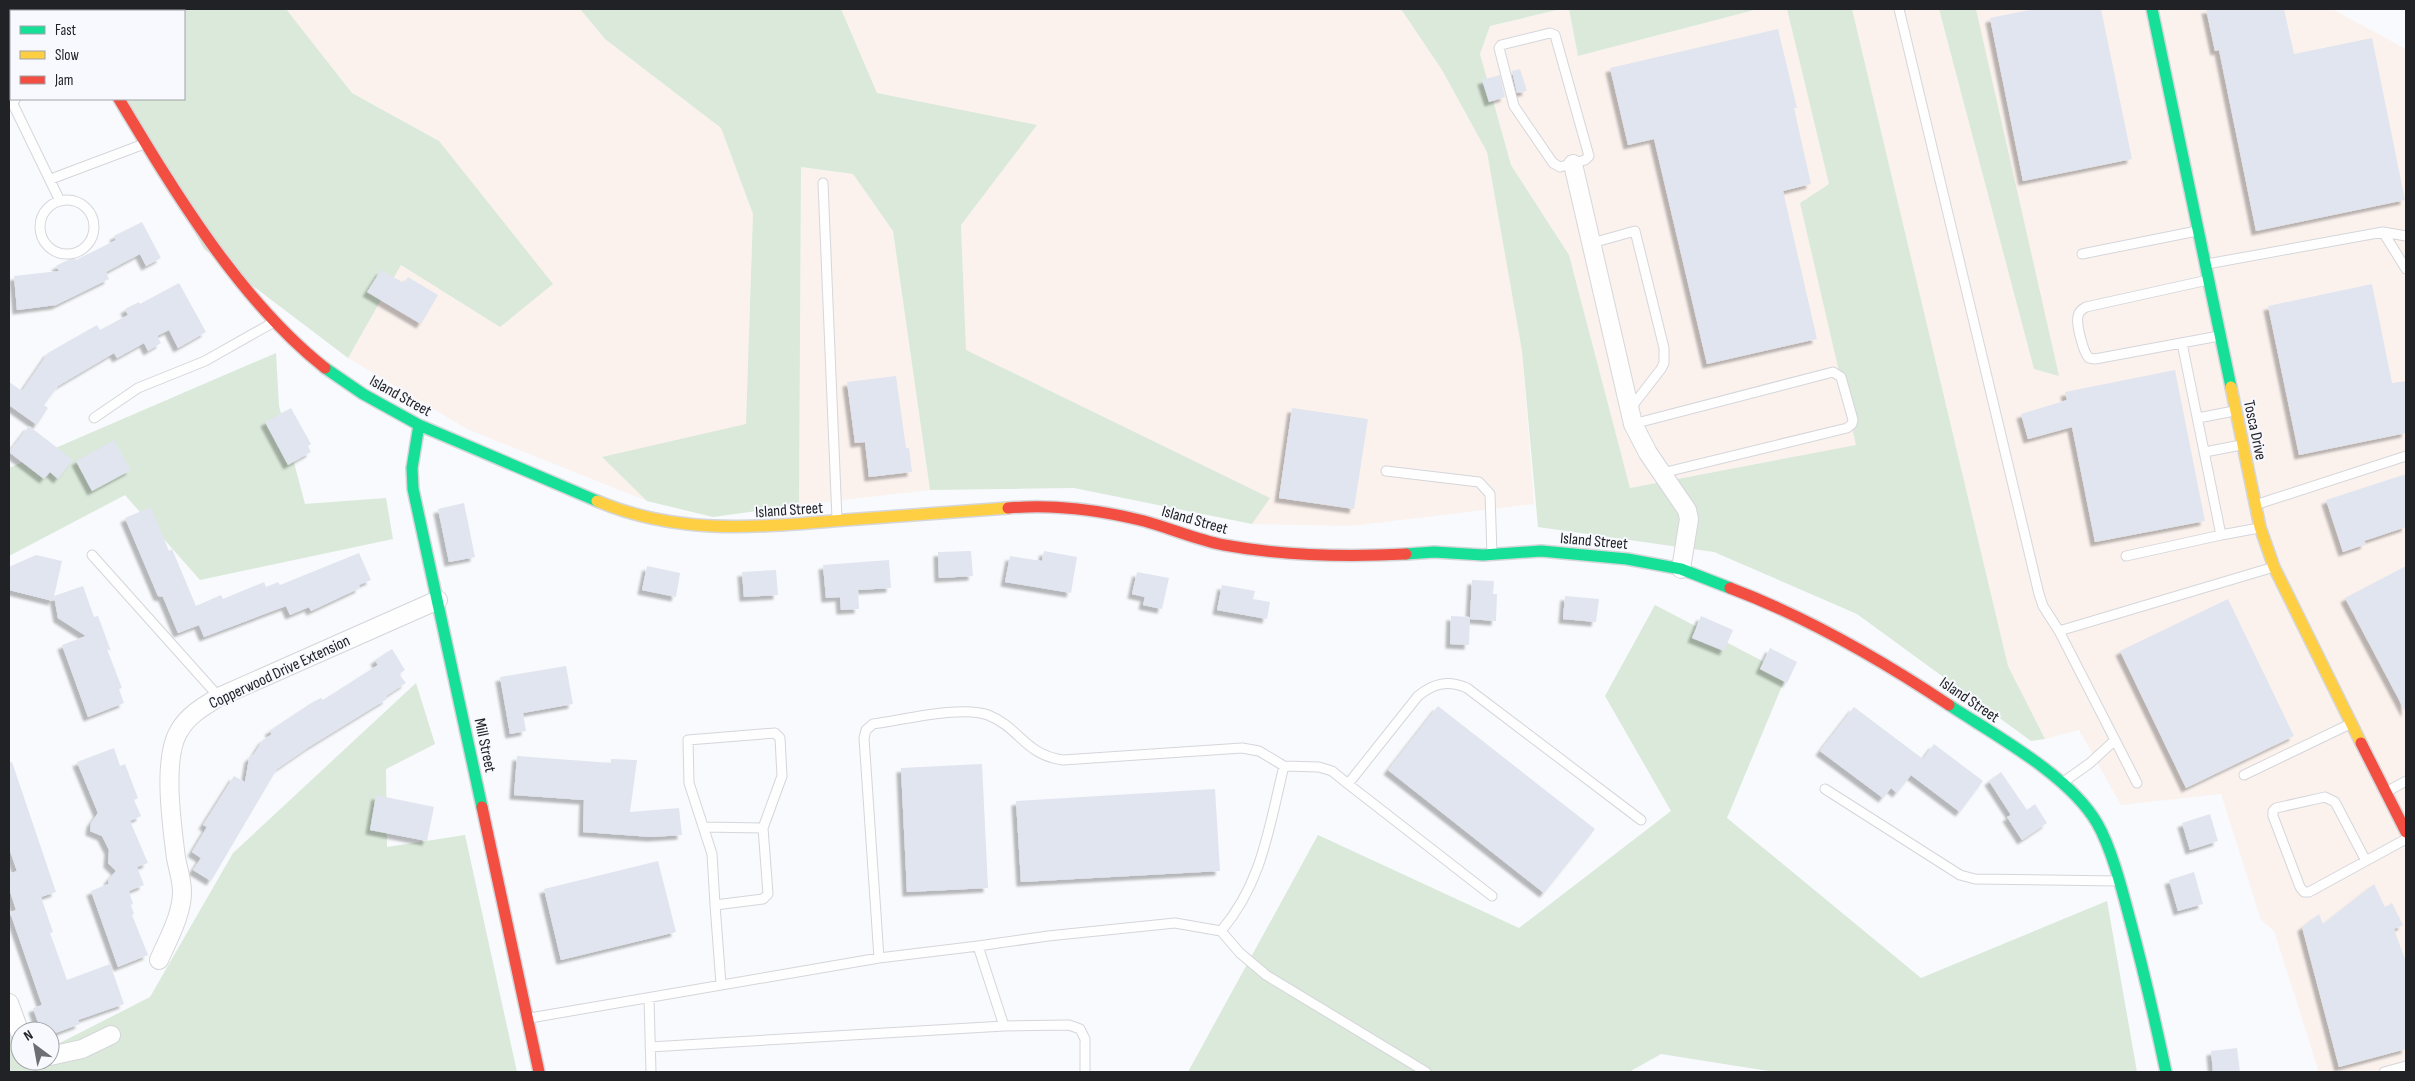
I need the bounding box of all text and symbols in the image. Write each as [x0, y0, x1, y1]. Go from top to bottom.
legend [10, 10, 185, 100]
text: Fast [55, 21, 77, 40]
text: Slow [55, 46, 79, 65]
text: Jam [54, 71, 73, 90]
street label: Island Street [366, 372, 435, 421]
street label: Tosca Drive [2239, 399, 2270, 462]
street label: Island Street [755, 499, 824, 522]
street label: Island Street [1159, 502, 1230, 539]
street label: Island Street [1559, 529, 1629, 554]
street label: Copperwood Drive Extension [206, 631, 353, 713]
street label: Island Street [1936, 673, 2003, 727]
street label: Mill Street [470, 717, 500, 774]
north arrow [10, 1021, 60, 1071]
text: N [21, 1026, 36, 1045]

